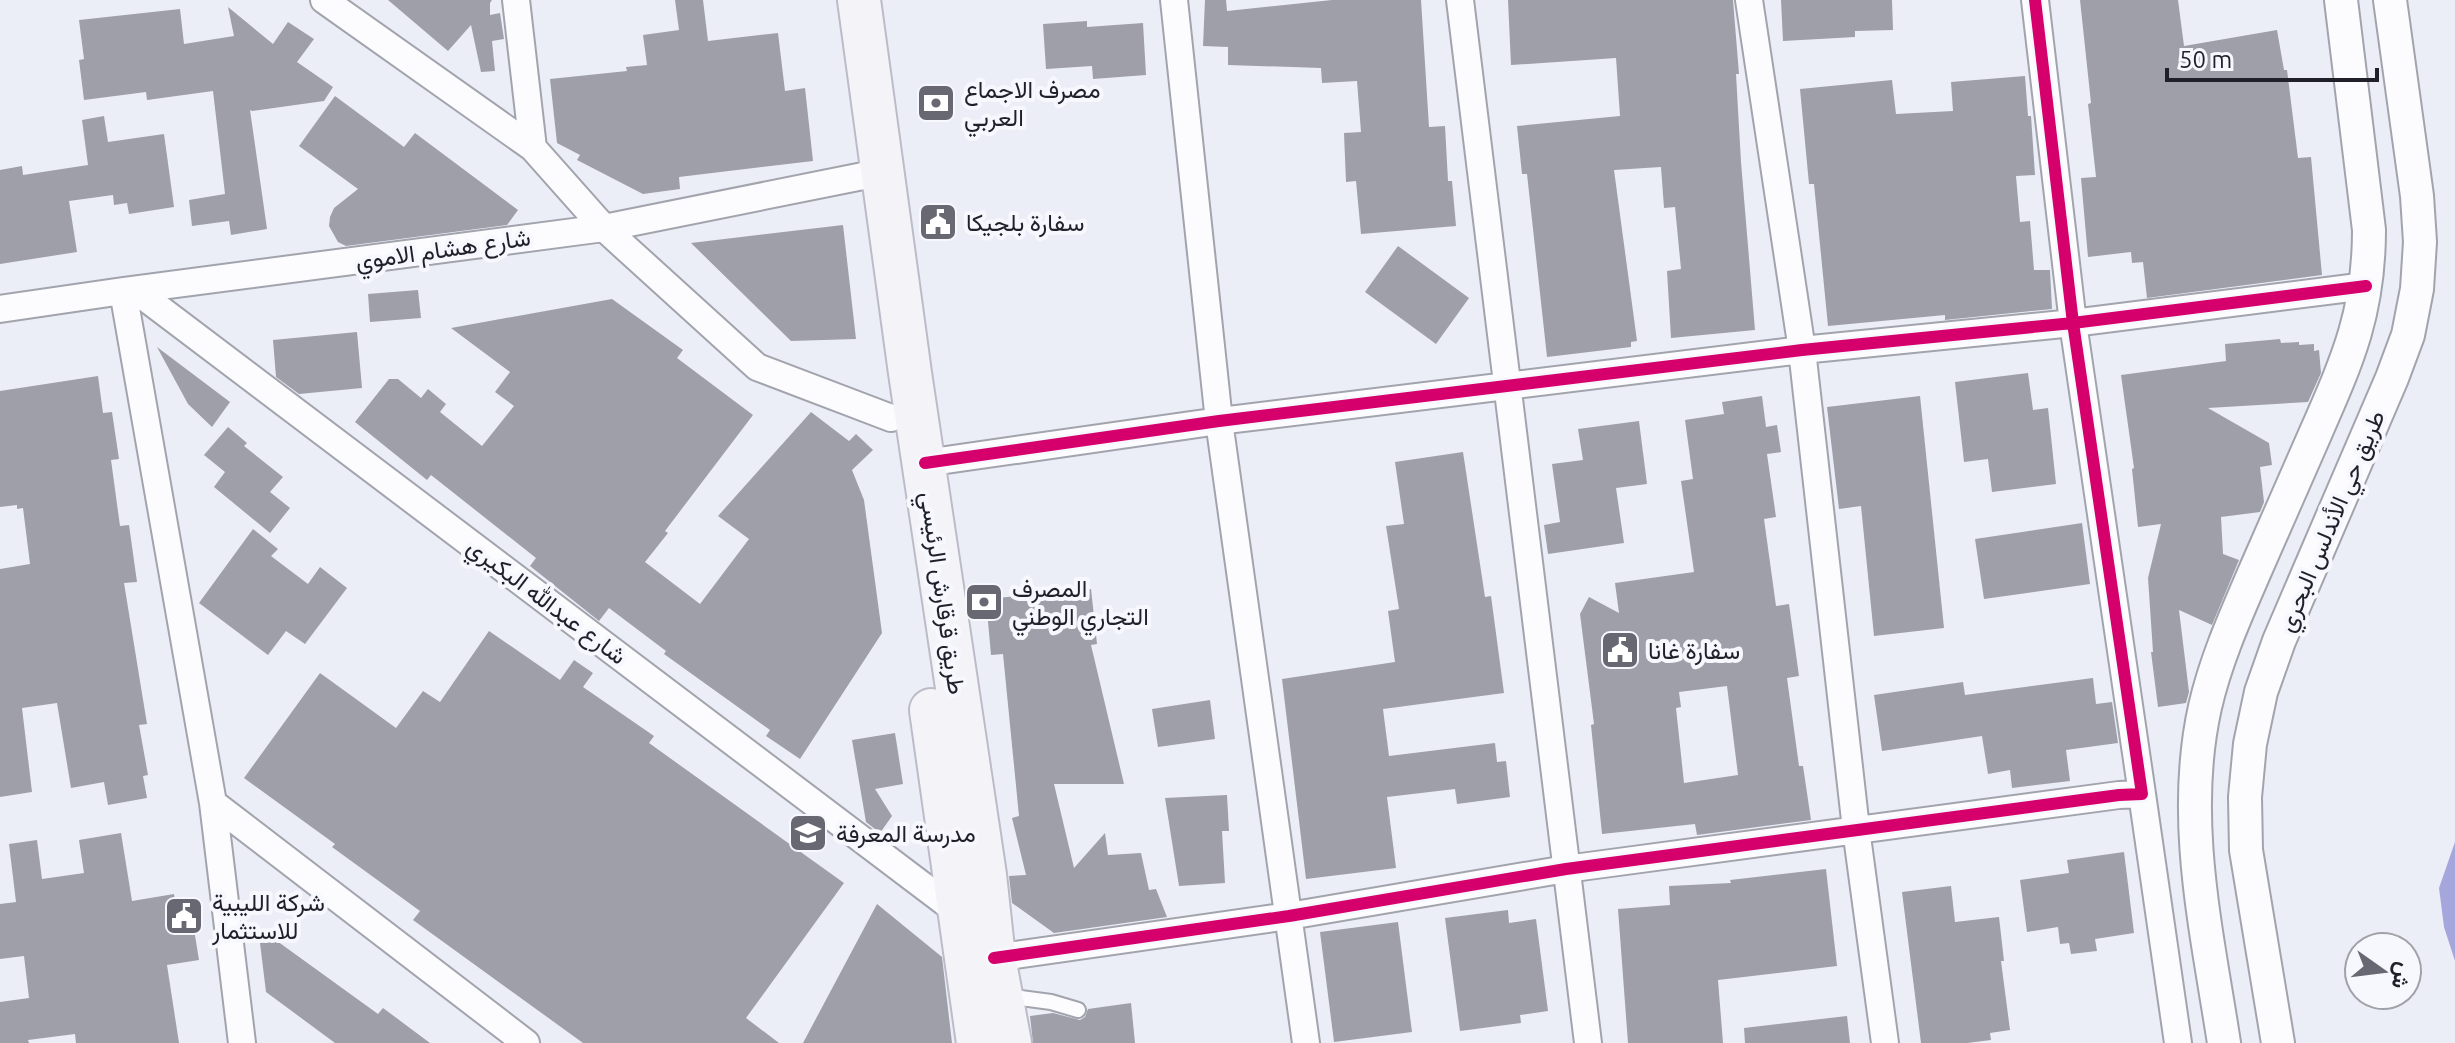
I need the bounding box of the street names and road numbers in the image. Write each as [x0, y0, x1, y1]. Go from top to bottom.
street label: شارع هشام الاموي [354, 223, 533, 281]
street label: طريق حي الأندلس البحري [2272, 406, 2395, 638]
street label: طريق قرقارش الرئيسي [909, 490, 971, 697]
street label: شارع عبدالله البكيري [459, 532, 632, 674]

